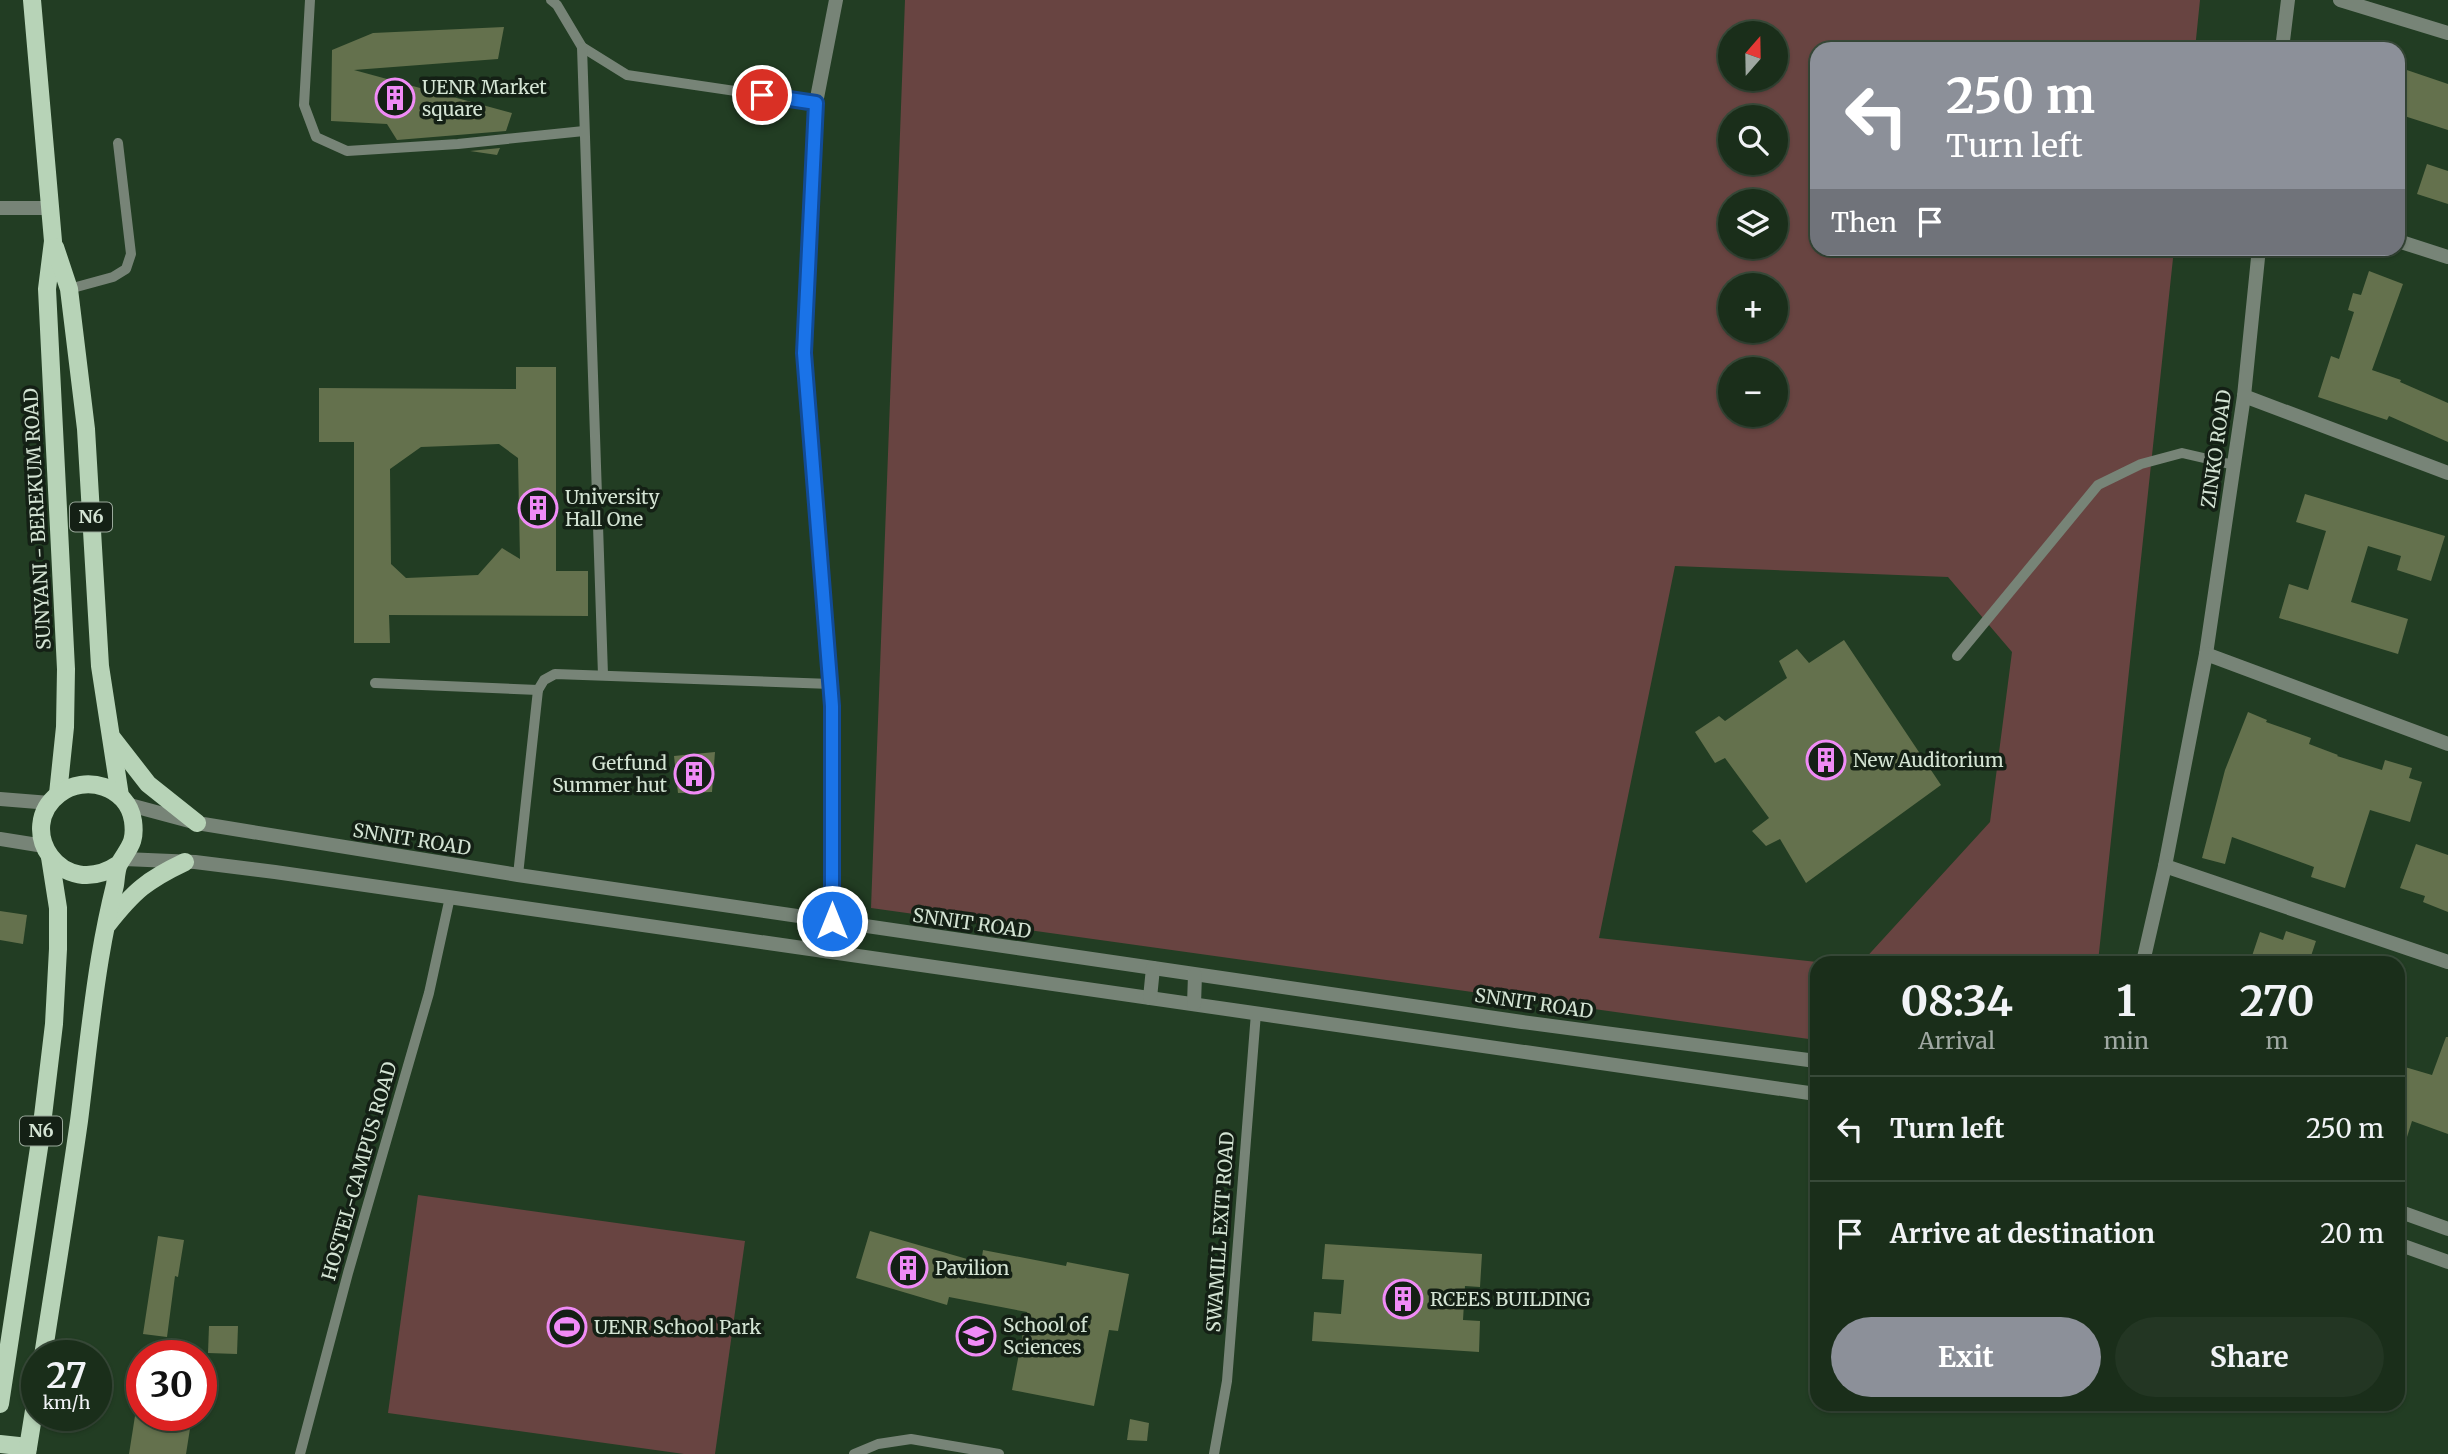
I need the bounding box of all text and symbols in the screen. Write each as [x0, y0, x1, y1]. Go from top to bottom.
north arrow [1718, 21, 1788, 91]
map controls [1718, 21, 1788, 427]
pin [732, 65, 792, 125]
text: 250 m [1946, 65, 2095, 126]
icon: left [1831, 70, 1922, 161]
place label: UENR Market square [422, 75, 547, 121]
icon: arrive [743, 76, 781, 114]
building icon: UENR Market square [374, 77, 416, 119]
button: search [1718, 105, 1788, 175]
text: Turn left [1946, 126, 2083, 166]
button: layers [1718, 189, 1788, 259]
icon: arrive [1911, 203, 1949, 241]
text: Then [1831, 206, 1897, 239]
button: + [1718, 273, 1788, 343]
button: − [1718, 357, 1788, 427]
street label: SUNYANI - BEREKUM ROAD [18, 388, 56, 650]
street label: ZINKO ROAD [2196, 388, 2236, 510]
place label: University Hall One [565, 485, 660, 531]
building icon: University Hall One [517, 487, 559, 529]
road number: N6 [70, 503, 112, 532]
building icon: New Auditorium [1805, 739, 1847, 781]
place label: New Auditorium [1853, 748, 2004, 772]
place label: Getfund Summer hut [552, 751, 668, 797]
building icon: Getfund Summer hut [673, 753, 715, 795]
street label: SNNIT ROAD [351, 818, 473, 860]
position arrow [795, 884, 869, 958]
street label: SNNIT ROAD [911, 903, 1033, 943]
text: 08:34 [1900, 975, 2013, 1027]
text: 1 [2116, 975, 2136, 1027]
text: 270 [2239, 975, 2314, 1027]
street label: SNNIT ROAD [1473, 983, 1595, 1023]
text: Arrival [1918, 1026, 1995, 1055]
text: min [2103, 1026, 2149, 1055]
text: m [2266, 1026, 2288, 1055]
street label: HOSTEL-CAMPUS ROAD [316, 1059, 402, 1283]
icon: left [1831, 1110, 1869, 1148]
text: Turn left [1890, 1112, 2004, 1145]
text: 250 m [2306, 1112, 2384, 1145]
road number: N6 [20, 1116, 62, 1146]
street label: SWAMILL EXIT ROAD [1201, 1131, 1239, 1333]
icon: arrive [1831, 1215, 1869, 1253]
text: Arrive at destination [1890, 1217, 2155, 1250]
text: 20 m [2320, 1217, 2384, 1250]
building icon: Pavilion [887, 1247, 929, 1289]
place label: Pavilion [935, 1256, 1010, 1280]
building icon: RCEES BUILDING [1382, 1278, 1424, 1320]
place label: RCEES BUILDING [1430, 1287, 1591, 1311]
sports icon: UENR School Park [546, 1306, 588, 1348]
place label: School of Sciences [1003, 1313, 1088, 1359]
place label: UENR School Park [594, 1315, 761, 1339]
school or university icon: School of Sciences [955, 1315, 997, 1357]
button: Exit [1831, 1317, 2101, 1397]
button: Share [2115, 1317, 2384, 1397]
speed limit sign: 30 [126, 1340, 217, 1431]
text: 27 [46, 1354, 87, 1398]
text: km/h [43, 1391, 90, 1414]

